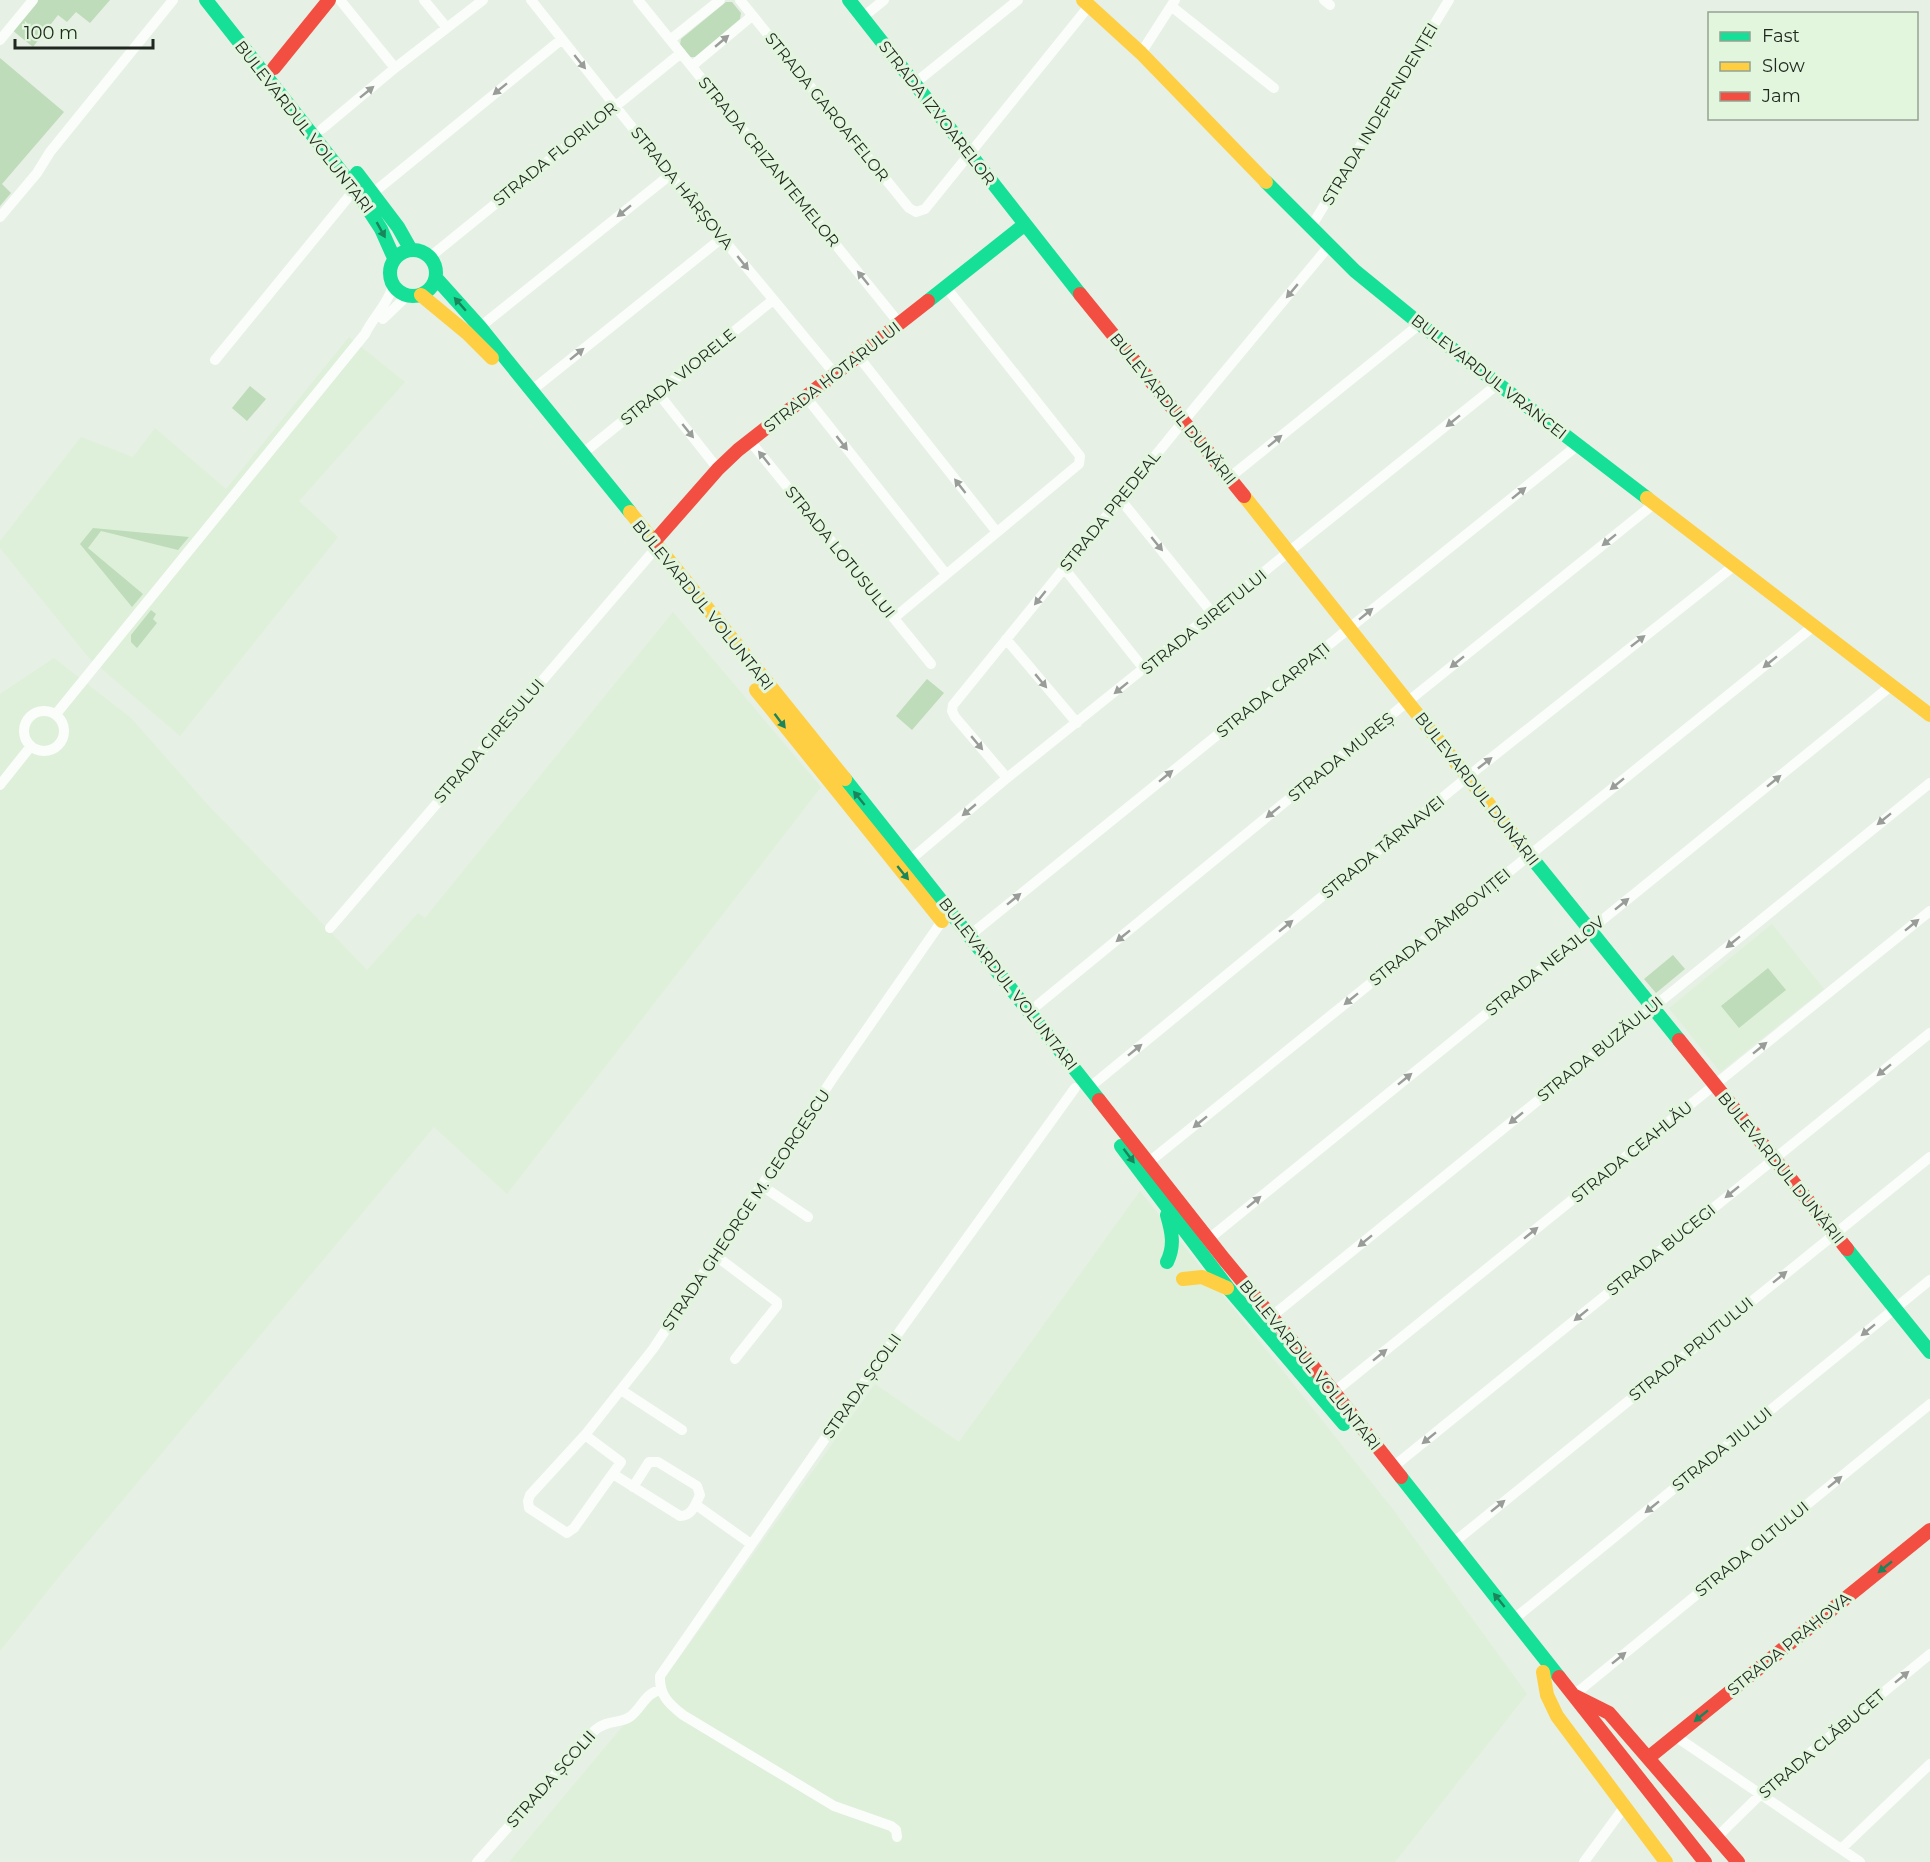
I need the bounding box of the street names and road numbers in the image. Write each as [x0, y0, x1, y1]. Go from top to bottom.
street label: STRADA INDEPENDENȚEI [1318, 19, 1443, 209]
street label: STRADA GAROAFELOR [761, 29, 893, 185]
street label: BULEVARDUL VOLUNTARI [231, 37, 377, 217]
street label: STRADA IZVOARELOR [875, 37, 999, 189]
street label: STRADA CRIZANTEMELOR [694, 73, 844, 251]
street label: STRADA FLORILOR [489, 98, 621, 210]
street label: STRADA HÂRȘOVA [626, 123, 737, 254]
street label: BULEVARDUL VRANCEI [1408, 311, 1570, 443]
street label: STRADA HOTARULUI [760, 318, 904, 436]
street label: STRADA VIORELE [617, 325, 739, 429]
street label: BULEVARDUL DUNĂRII [1106, 329, 1240, 489]
street label: STRADA PREDEAL [1056, 447, 1165, 575]
street label: STRADA LOTUSULUI [781, 482, 899, 622]
street label: BULEVARDUL VOLUNTARI [628, 516, 778, 694]
street label: STRADA SIRETULUI [1137, 566, 1271, 678]
street label: STRADA CARPAȚI [1212, 638, 1334, 742]
street label: STRADA CIRESULUI [430, 675, 548, 807]
street label: STRADA MUREȘ [1284, 708, 1399, 806]
street label: BULEVARDUL DUNĂRII [1411, 709, 1543, 869]
street label: STRADA TÂRNAVEI [1318, 792, 1448, 902]
street label: STRADA DÂMBOVIȚEI [1366, 864, 1515, 991]
street label: BULEVARDUL VOLUNTARI [935, 894, 1081, 1074]
street label: STRADA NEAJLOV [1482, 912, 1609, 1020]
street label: STRADA BUZĂULUI [1533, 992, 1667, 1106]
street label: STRADA GHEORGE M. GEORGESCU [658, 1086, 834, 1334]
street label: BULEVARDUL DUNĂRII [1714, 1088, 1848, 1248]
street label: STRADA CEAHLĂU [1568, 1097, 1696, 1207]
street label: STRADA BUCEGI [1603, 1200, 1719, 1300]
street label: BULEVARDUL VOLUNTARI [1235, 1276, 1385, 1454]
street label: STRADA PRUTULUI [1625, 1293, 1757, 1405]
street label: STRADA ȘCOLII [819, 1330, 906, 1443]
street label: STRADA JIULUI [1668, 1403, 1776, 1495]
street label: STRADA OLTULUI [1691, 1497, 1813, 1601]
street label: STRADA PRAHOVA [1724, 1588, 1855, 1700]
street label: STRADA CLĂBUCET [1755, 1685, 1890, 1802]
street label: STRADA ȘCOLII [503, 1727, 600, 1832]

